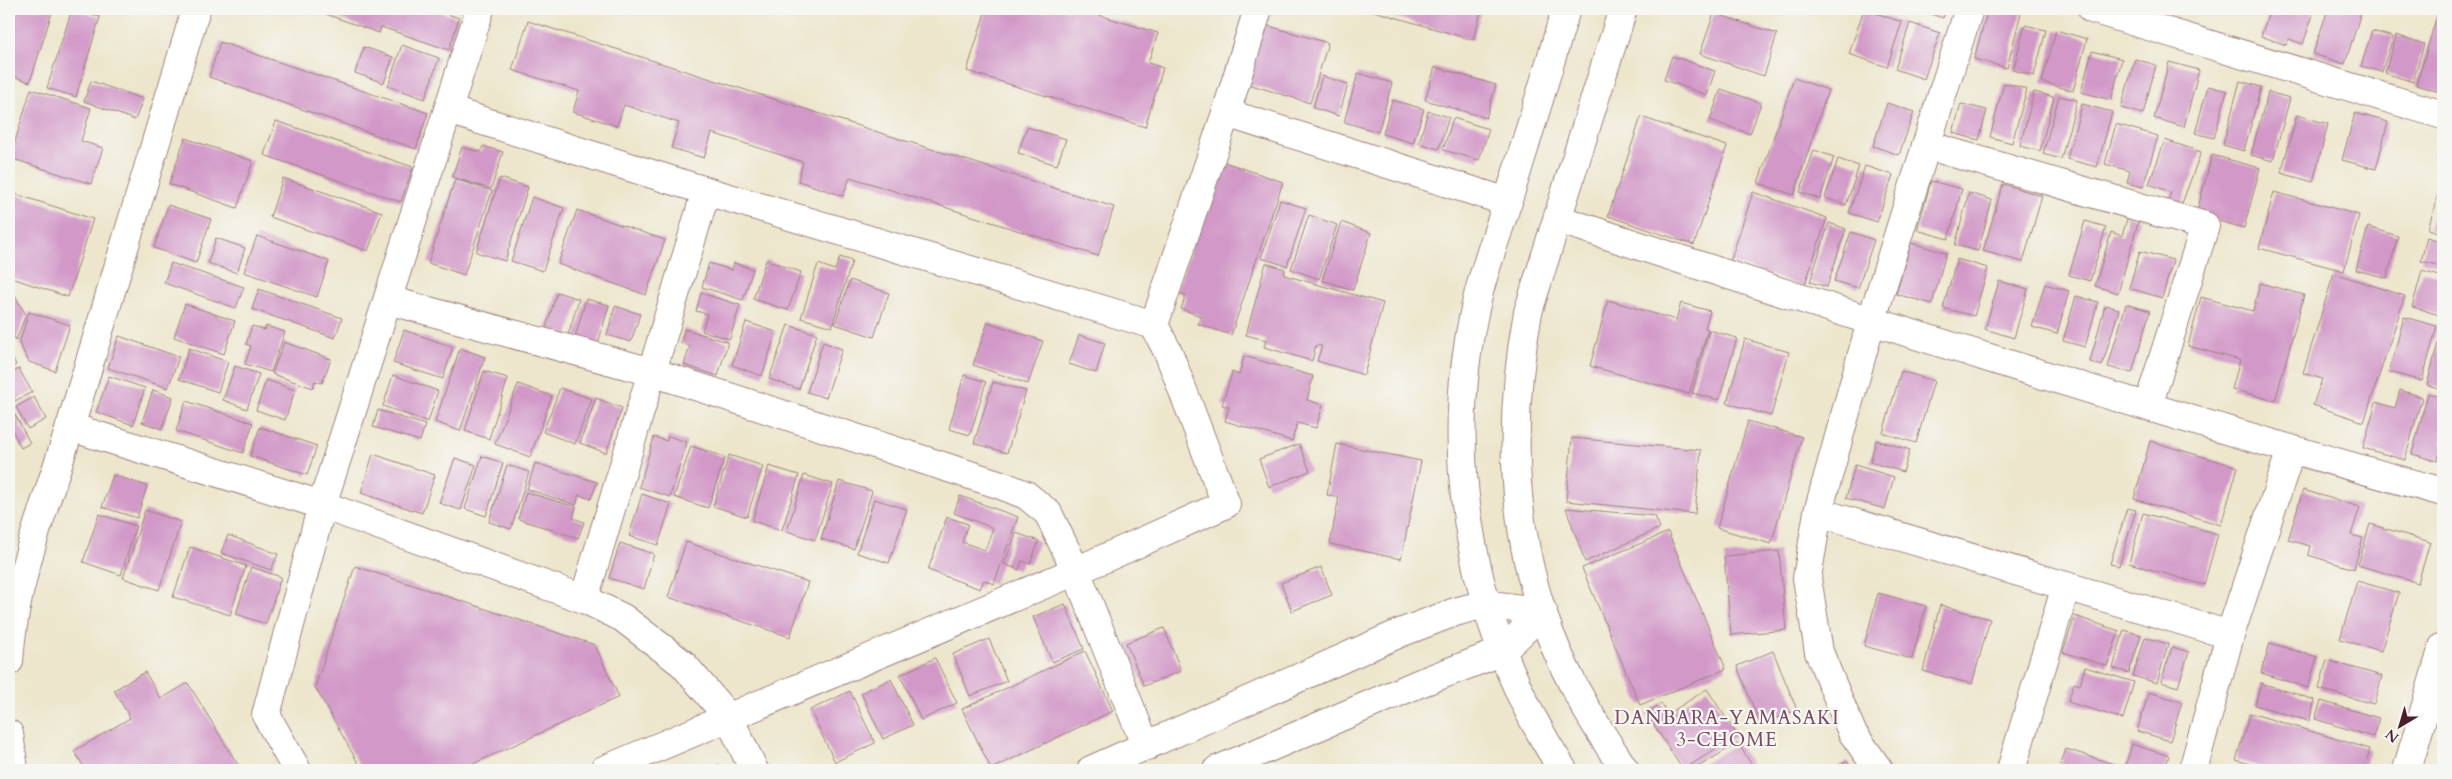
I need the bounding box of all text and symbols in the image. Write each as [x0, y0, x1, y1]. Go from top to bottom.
north arrow [2374, 702, 2424, 752]
district label: DANBARA-YAMASAKI 3-CHOME [1614, 705, 1840, 753]
text: N [2382, 725, 2403, 747]

